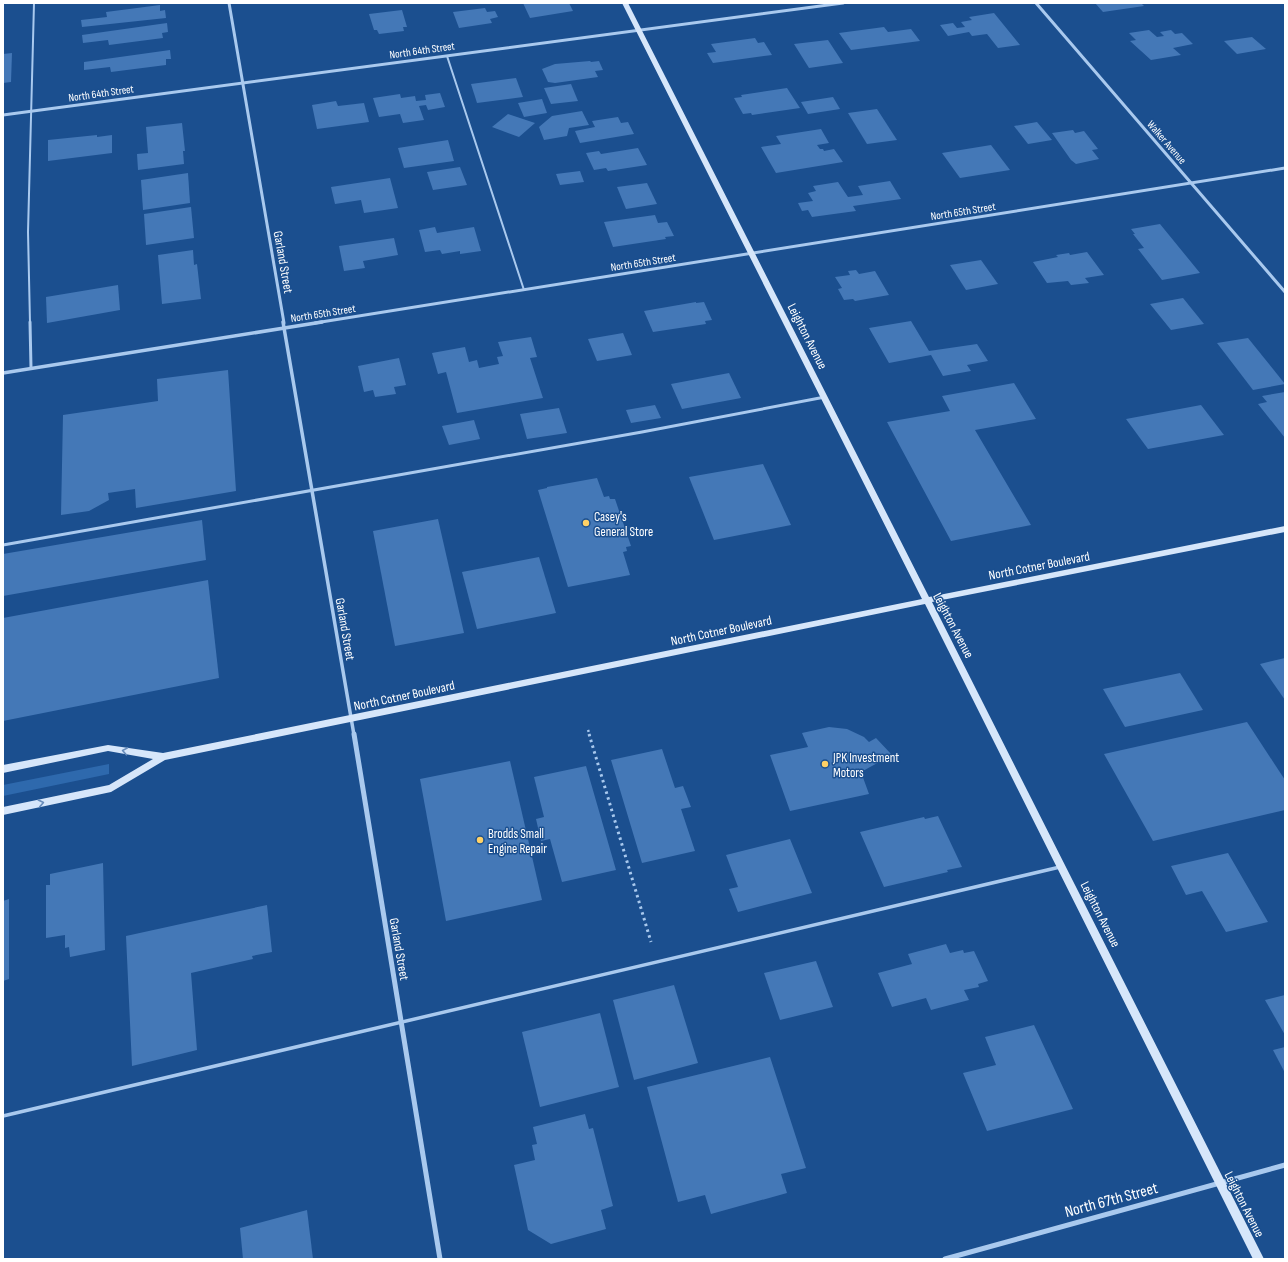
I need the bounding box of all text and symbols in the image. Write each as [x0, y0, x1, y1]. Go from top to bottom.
street label: North 64th Street [389, 39, 456, 62]
street label: North 64th Street [68, 82, 135, 105]
street label: Walker Avenue [1144, 118, 1189, 167]
street label: North 65th Street [930, 200, 997, 223]
street label: Garland Street [270, 230, 296, 295]
street label: North 65th Street [610, 251, 677, 274]
street label: Leighton Avenue [784, 301, 831, 372]
street label: North 65th Street [290, 302, 357, 325]
place label: Casey's General Store [594, 509, 653, 540]
marker: Casey's General Store [581, 518, 591, 528]
street label: North Cotner Boulevard [987, 548, 1091, 584]
street label: Leighton Avenue [929, 590, 977, 661]
street label: Garland Street [332, 597, 358, 662]
street label: North Cotner Boulevard [669, 612, 773, 649]
street label: North Cotner Boulevard [352, 677, 456, 714]
one-way arrow [122, 747, 128, 756]
place label: JPK Investment Motors [832, 750, 899, 781]
marker: JPK Investment Motors [820, 759, 830, 769]
one-way arrow [38, 799, 44, 807]
place label: Brodds Small Engine Repair [488, 826, 547, 857]
marker: Brodds Small Engine Repair [475, 835, 485, 845]
street label: Leighton Avenue [1077, 879, 1124, 950]
street label: Garland Street [386, 917, 412, 982]
street label: Leighton Avenue [1221, 1169, 1268, 1240]
street label: North 67th Street [1063, 1179, 1160, 1222]

